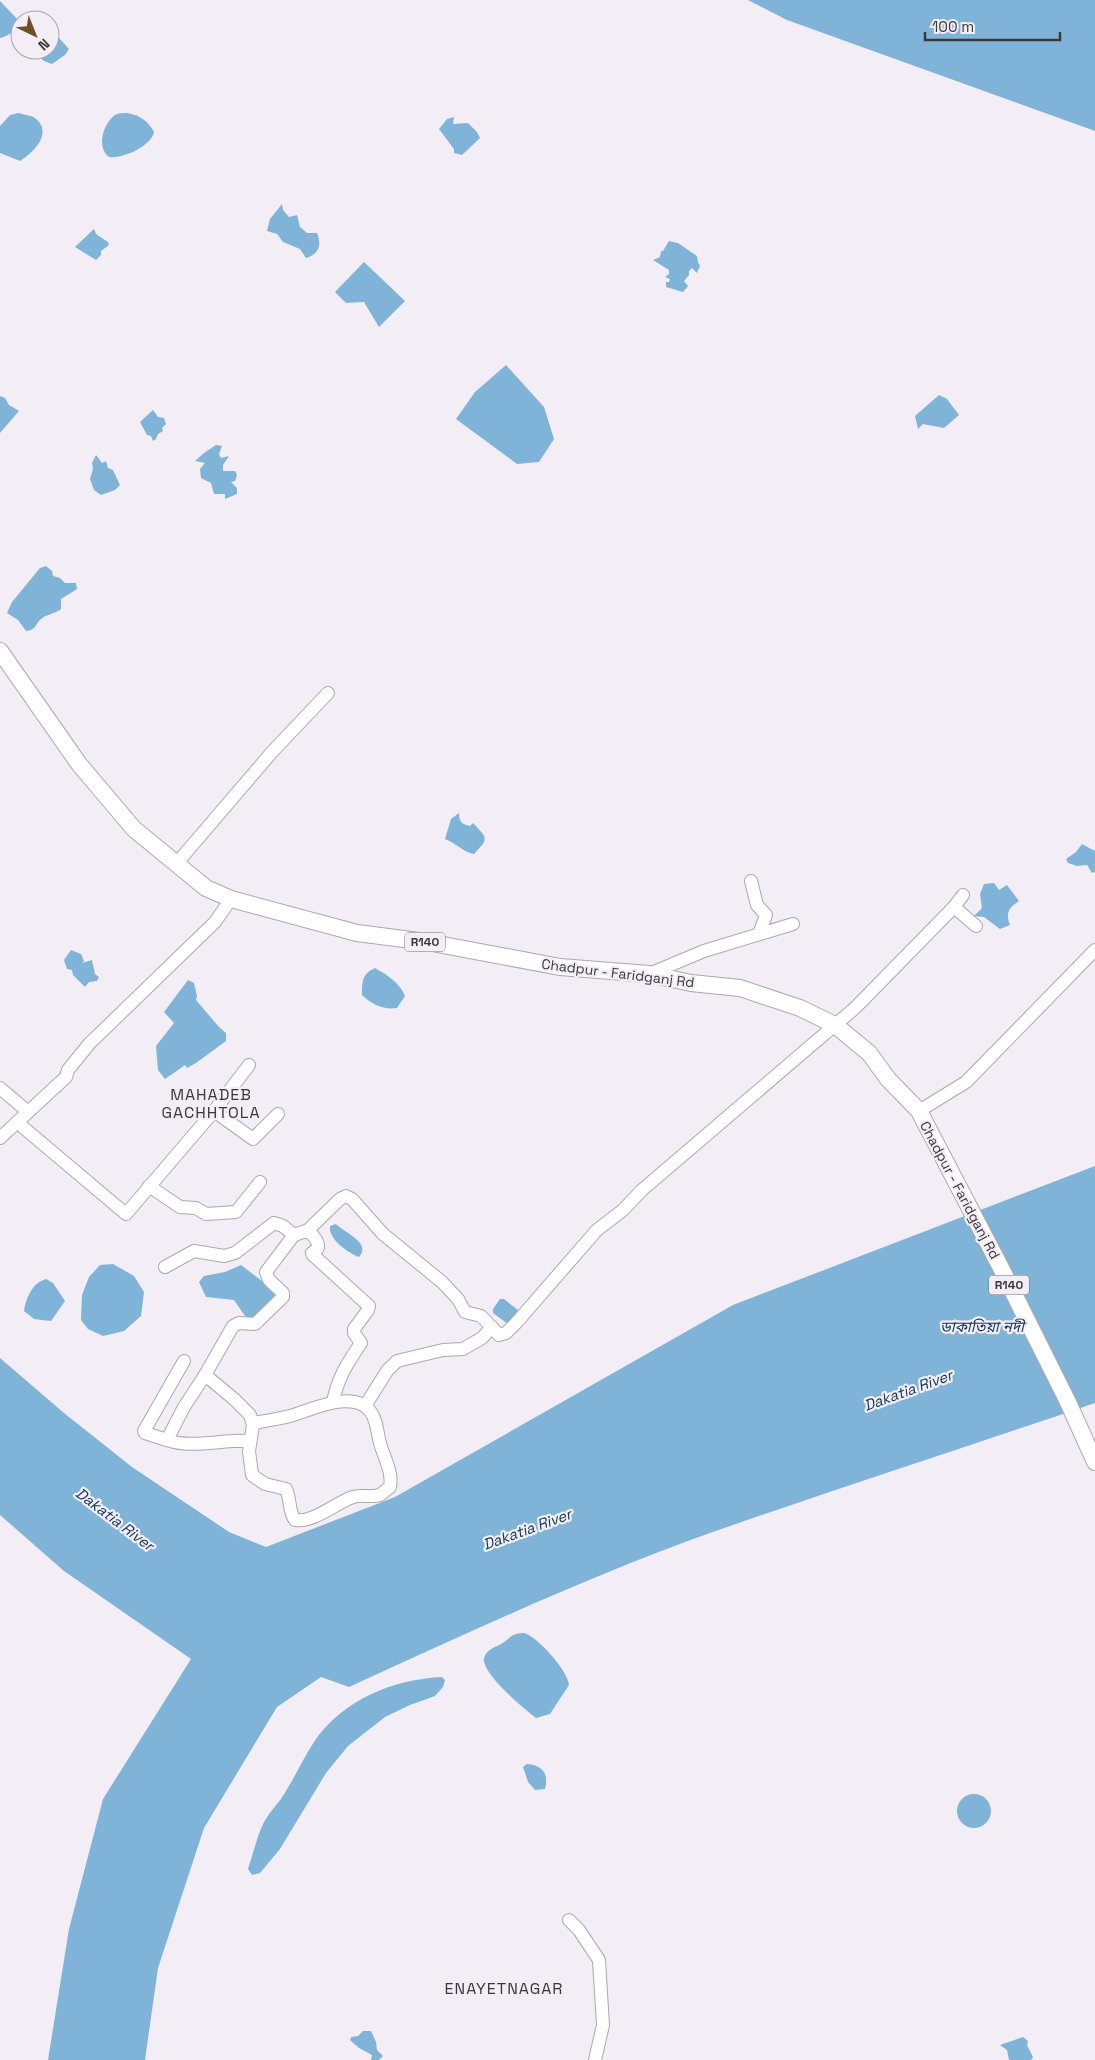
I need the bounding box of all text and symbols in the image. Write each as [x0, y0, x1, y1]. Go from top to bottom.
north arrow [10, 10, 60, 60]
scale bar [925, 10, 1060, 42]
text: 100 m [932, 17, 974, 36]
text: N [34, 35, 53, 54]
road number: R140 [405, 932, 445, 952]
street label: Chadpur - Faridganj Rd [541, 955, 695, 991]
district label: MAHADEB GACHHTOLA [161, 1084, 261, 1123]
street label: Chadpur - Faridganj Rd [916, 1118, 1004, 1262]
road number: R140 [989, 1276, 1029, 1294]
water label: ডাকাতিয়া নদী [940, 1317, 1027, 1336]
water label: Dakatia River [861, 1365, 956, 1415]
water label: Dakatia River [72, 1483, 159, 1555]
water label: Dakatia River [480, 1504, 575, 1554]
district label: ENAYETNAGAR [445, 1978, 563, 1999]

